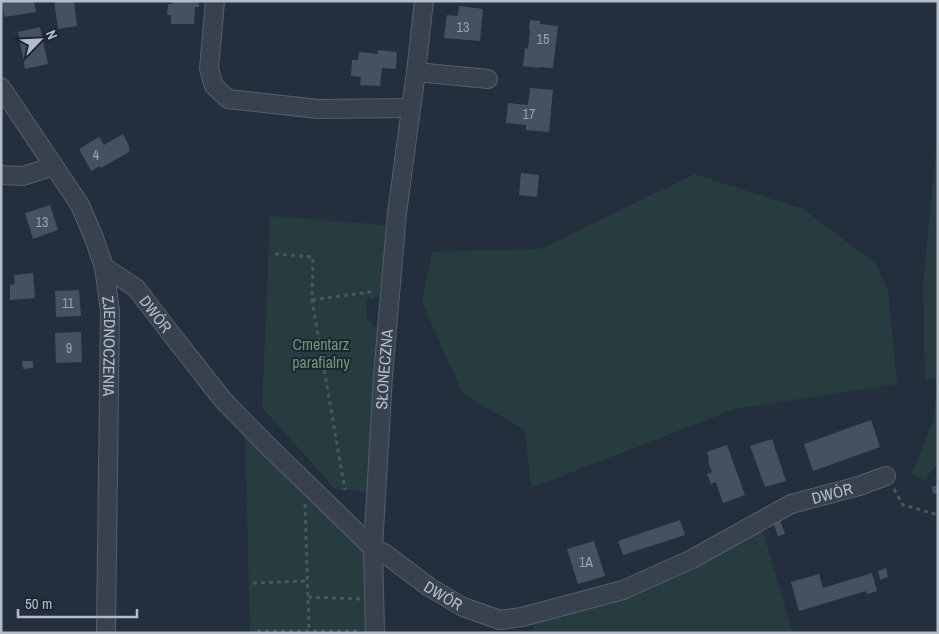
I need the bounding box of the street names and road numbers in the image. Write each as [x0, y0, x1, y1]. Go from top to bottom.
street label: DWÓR [135, 291, 178, 338]
street label: ZJEDNOCZENIA [97, 294, 121, 397]
street label: SŁONECZNA [370, 328, 398, 410]
street label: DWÓR [809, 477, 855, 509]
street label: DWÓR [420, 575, 467, 616]

